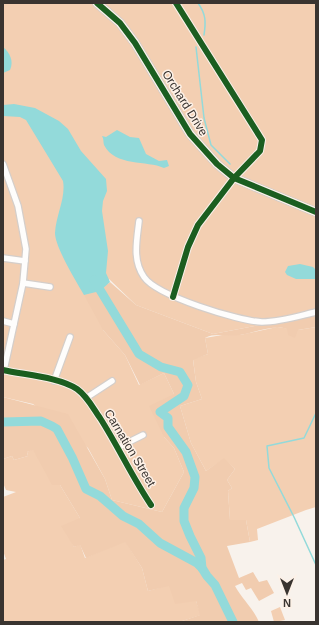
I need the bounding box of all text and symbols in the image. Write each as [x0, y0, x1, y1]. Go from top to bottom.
street label: Orchard Drive [159, 68, 211, 139]
street label: Carnation Street [101, 407, 159, 490]
north arrow [267, 573, 307, 613]
text: N [283, 597, 291, 609]

